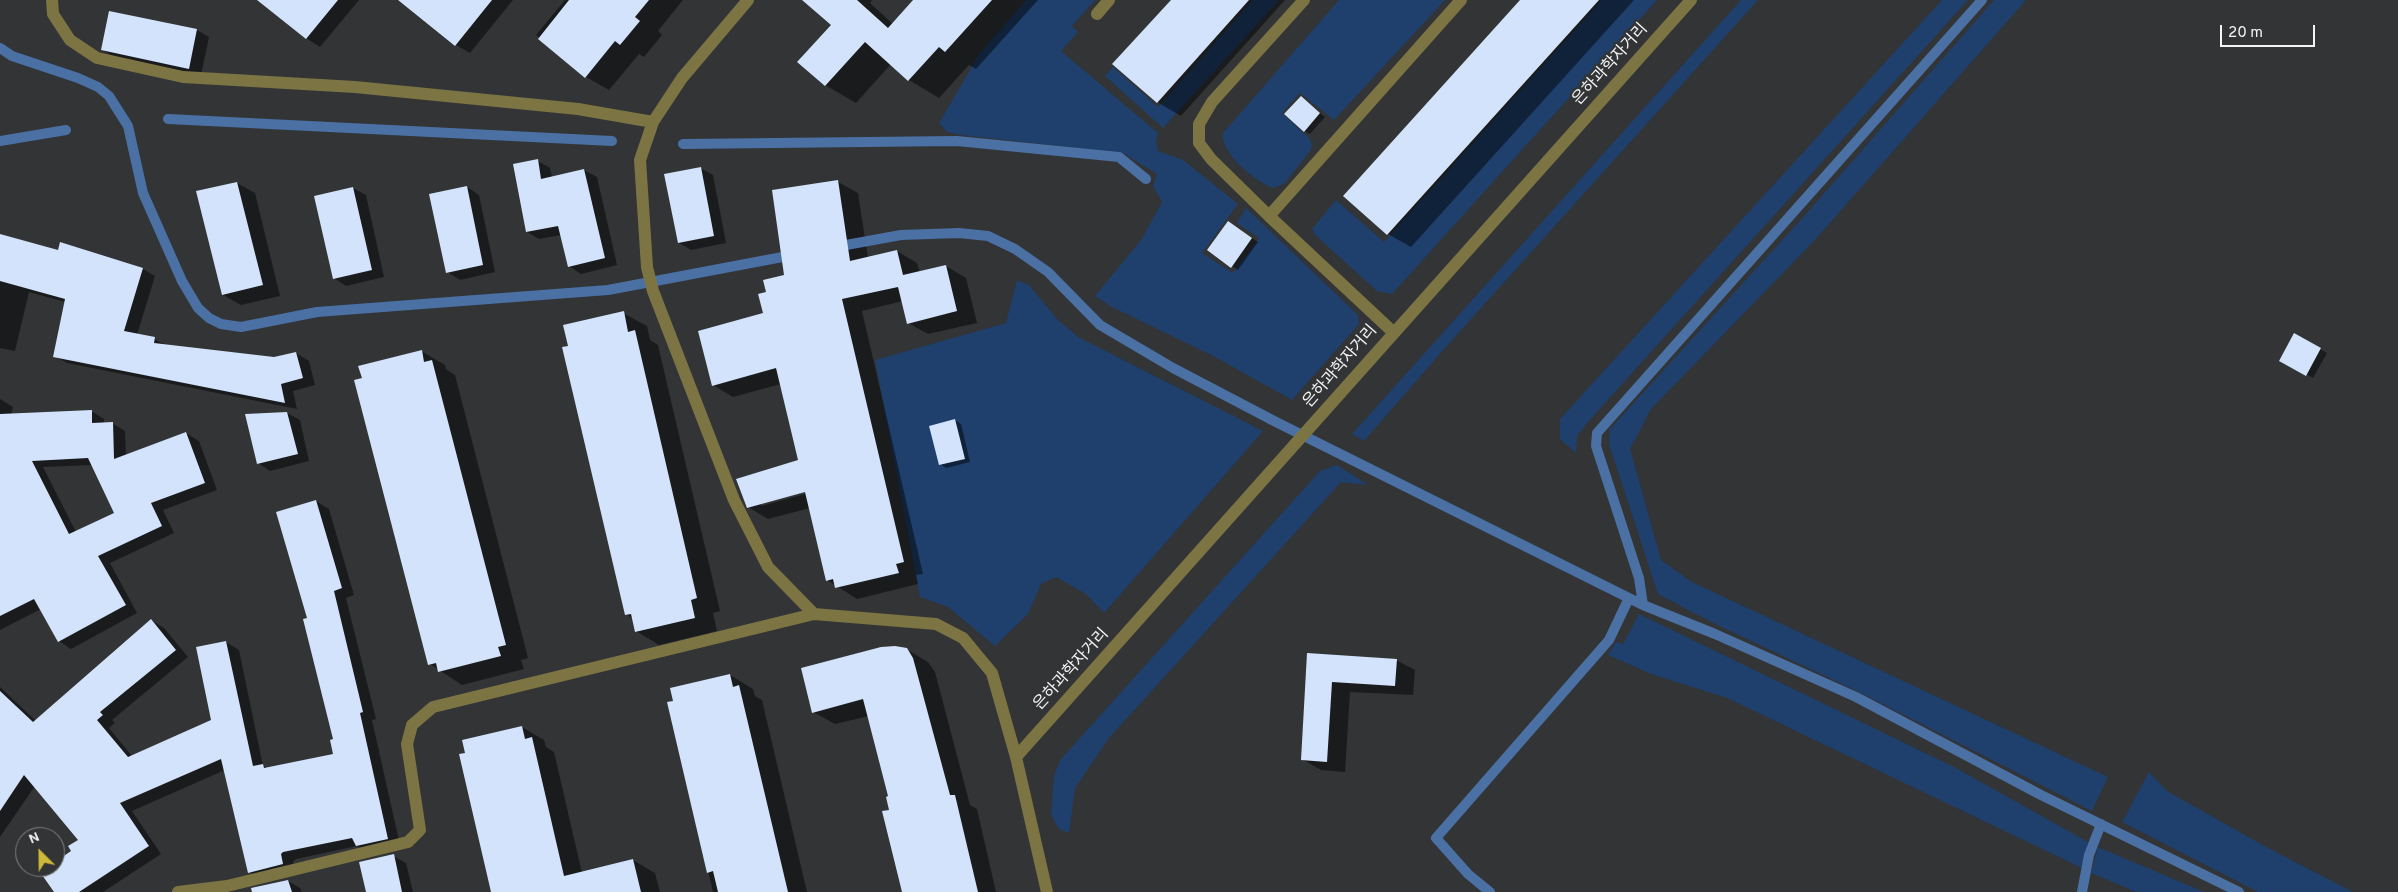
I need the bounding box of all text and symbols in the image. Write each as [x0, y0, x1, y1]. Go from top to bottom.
scale bar [2223, 15, 2318, 47]
street label: 은하과학자거리 [1569, 20, 1653, 110]
text: 20 m [2228, 24, 2263, 43]
street label: 은하과학자거리 [1300, 322, 1382, 412]
street label: 은하과학자거리 [1030, 625, 1114, 715]
north arrow [15, 827, 65, 877]
text: N [26, 829, 42, 848]

